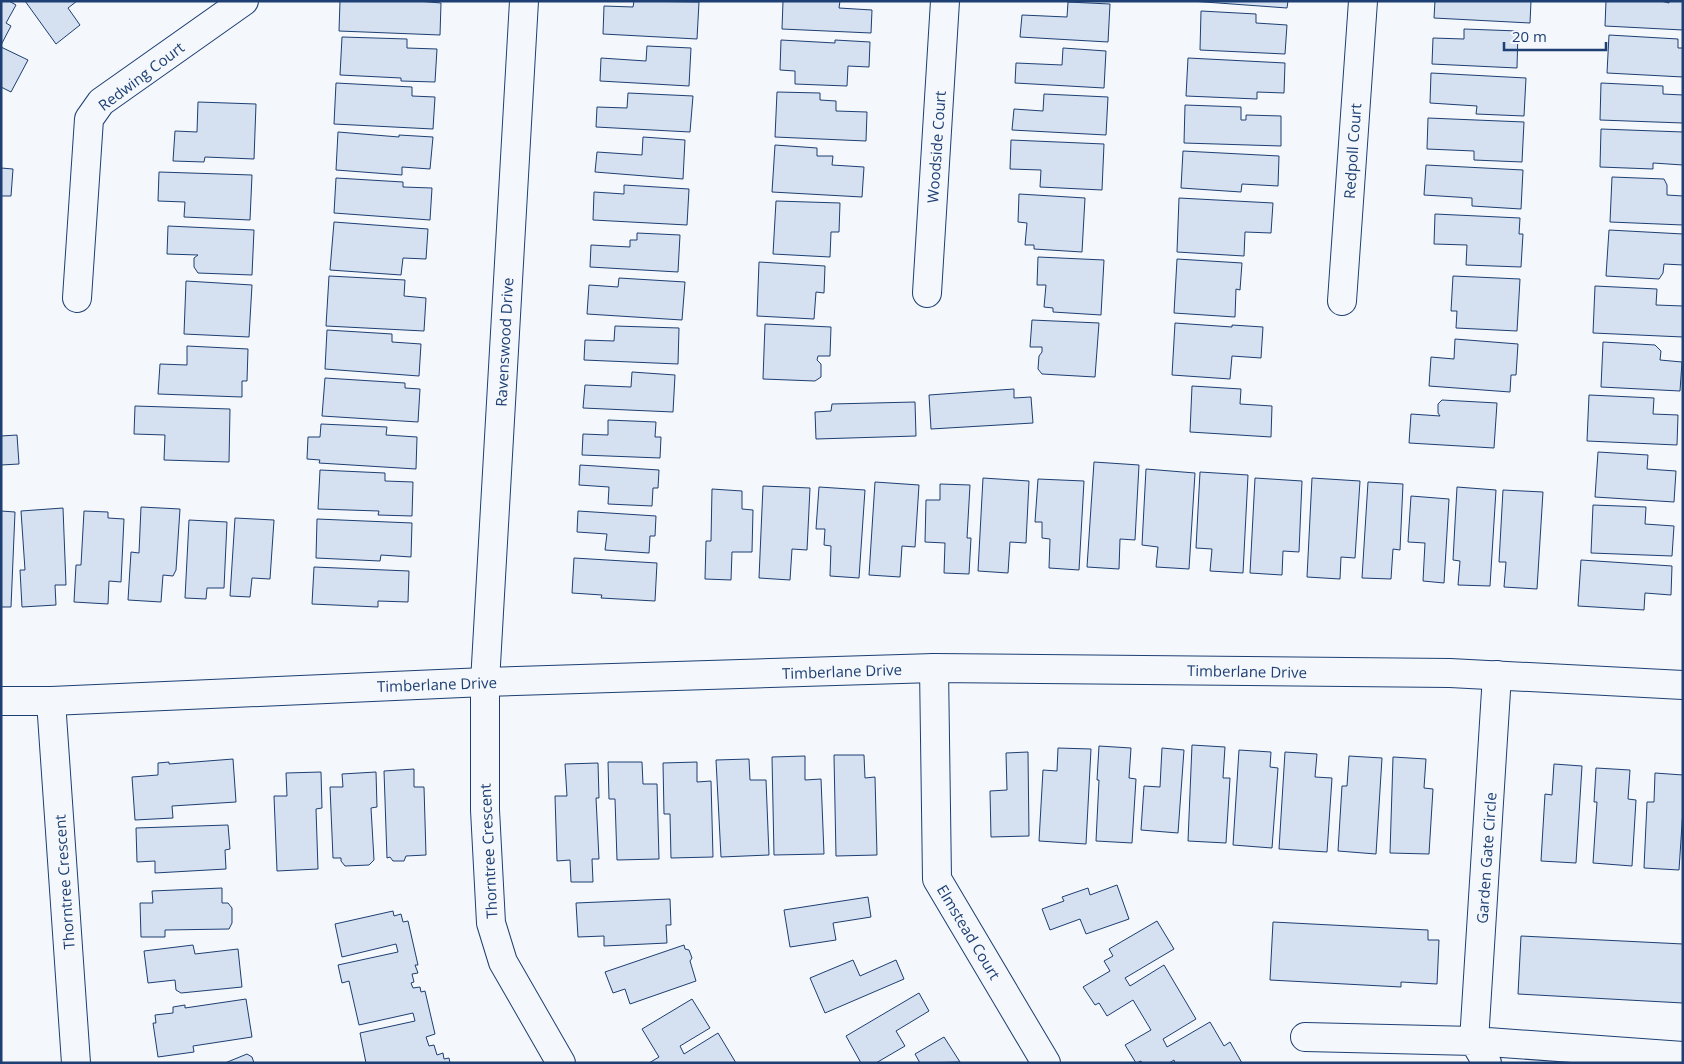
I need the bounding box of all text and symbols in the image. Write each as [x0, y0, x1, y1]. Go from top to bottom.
scale bar [1504, 20, 1606, 52]
text: 20 m [1512, 26, 1547, 46]
street label: Redwing Court [94, 37, 188, 115]
street label: Woodside Court [922, 90, 950, 204]
street label: Redpoll Court [1339, 103, 1365, 199]
street label: Ravenswood Drive [491, 277, 517, 407]
street label: Timberlane Drive [782, 659, 902, 683]
street label: Timberlane Drive [1187, 660, 1307, 682]
street label: Timberlane Drive [377, 672, 497, 696]
street label: Thorntree Crescent [474, 783, 502, 919]
street label: Garden Gate Circle [1471, 792, 1501, 924]
street label: Thorntree Crescent [49, 814, 79, 950]
street label: Elmstead Court [933, 881, 1005, 983]

